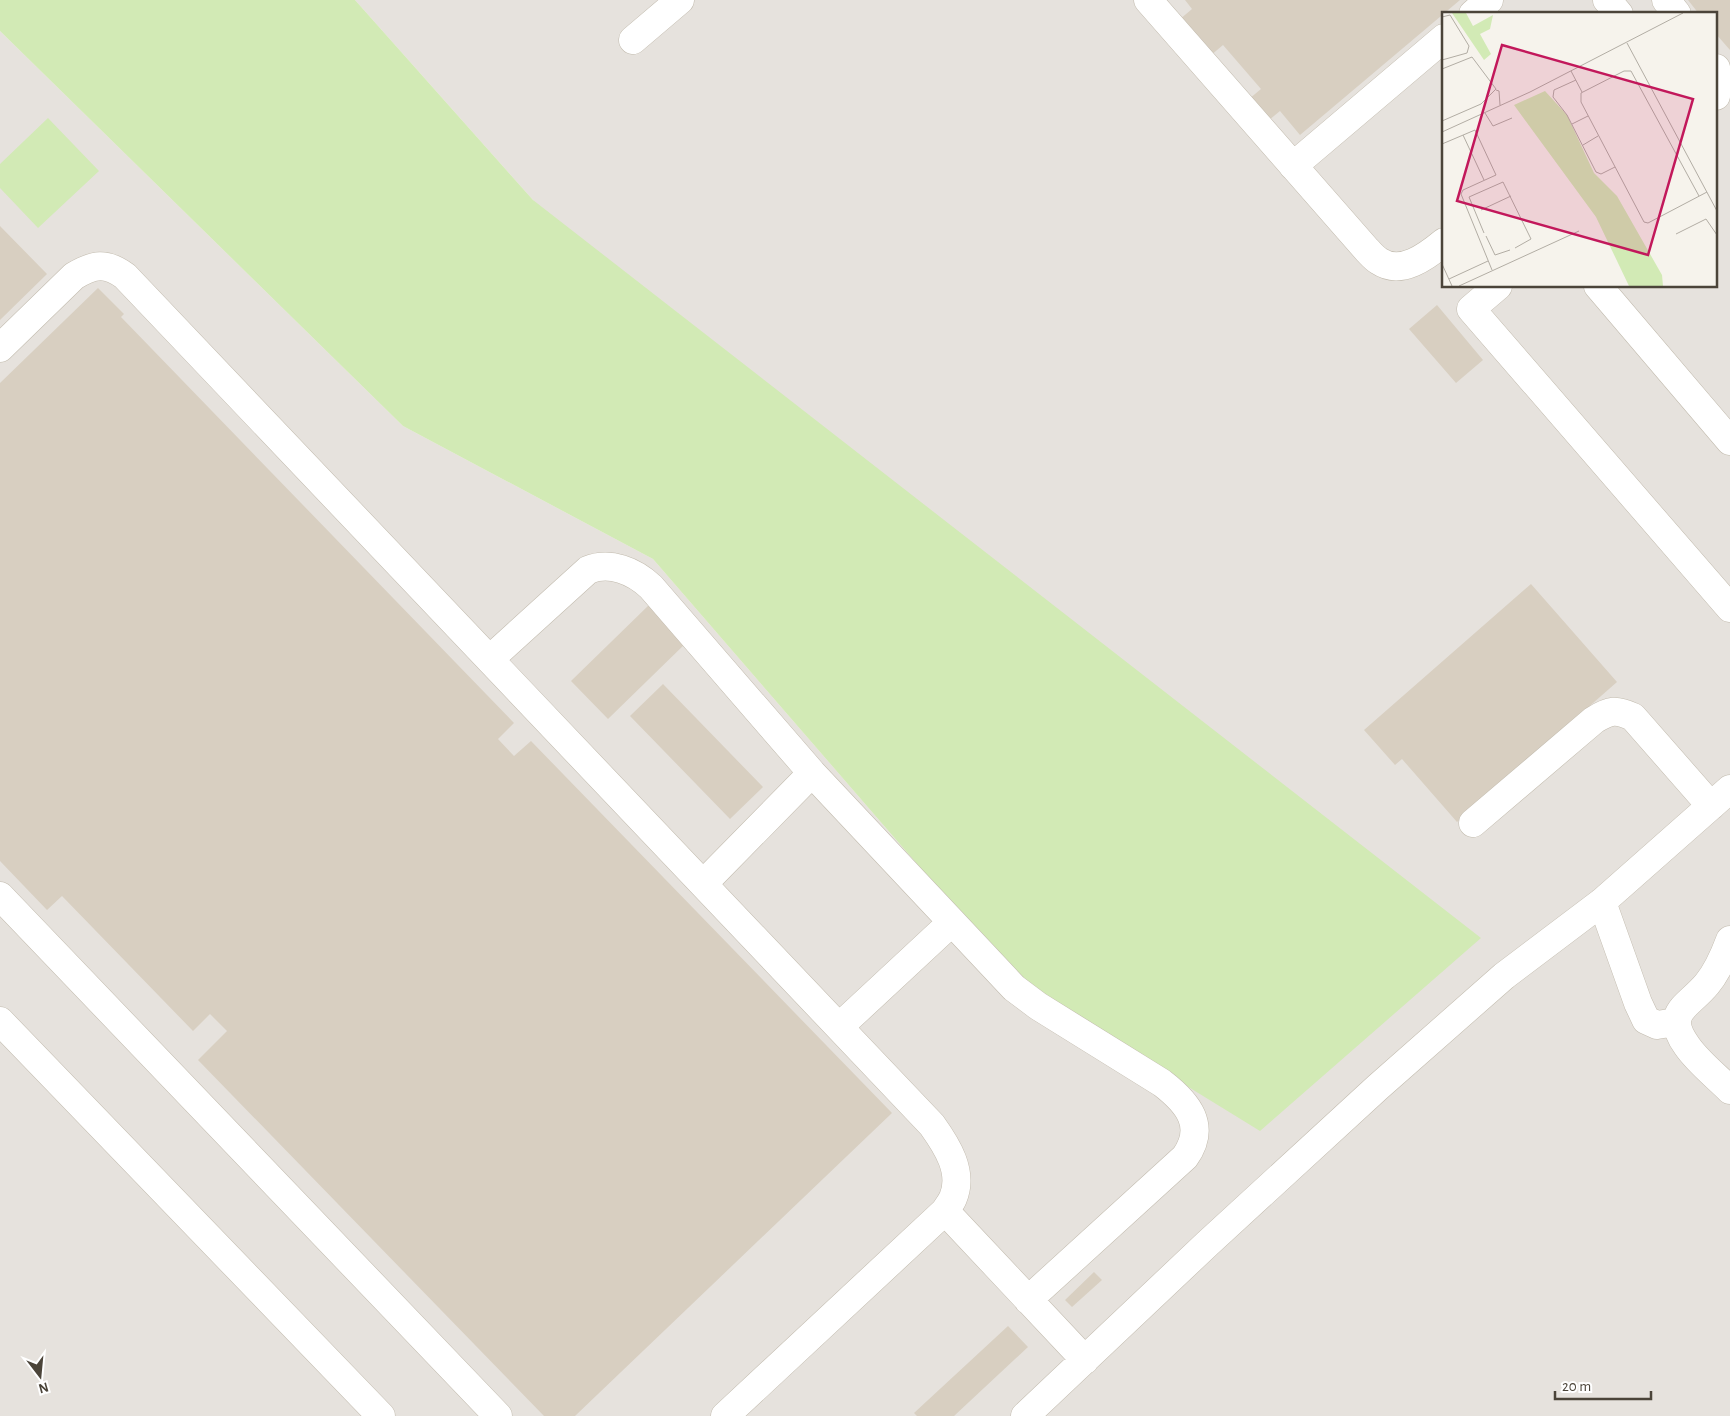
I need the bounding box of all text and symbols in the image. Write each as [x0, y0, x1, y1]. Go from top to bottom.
inset map [1442, 12, 1718, 288]
north arrow [15, 1351, 65, 1401]
scale bar [1555, 1368, 1651, 1400]
text: N [37, 1379, 50, 1396]
text: 20 m [1562, 1379, 1591, 1394]

